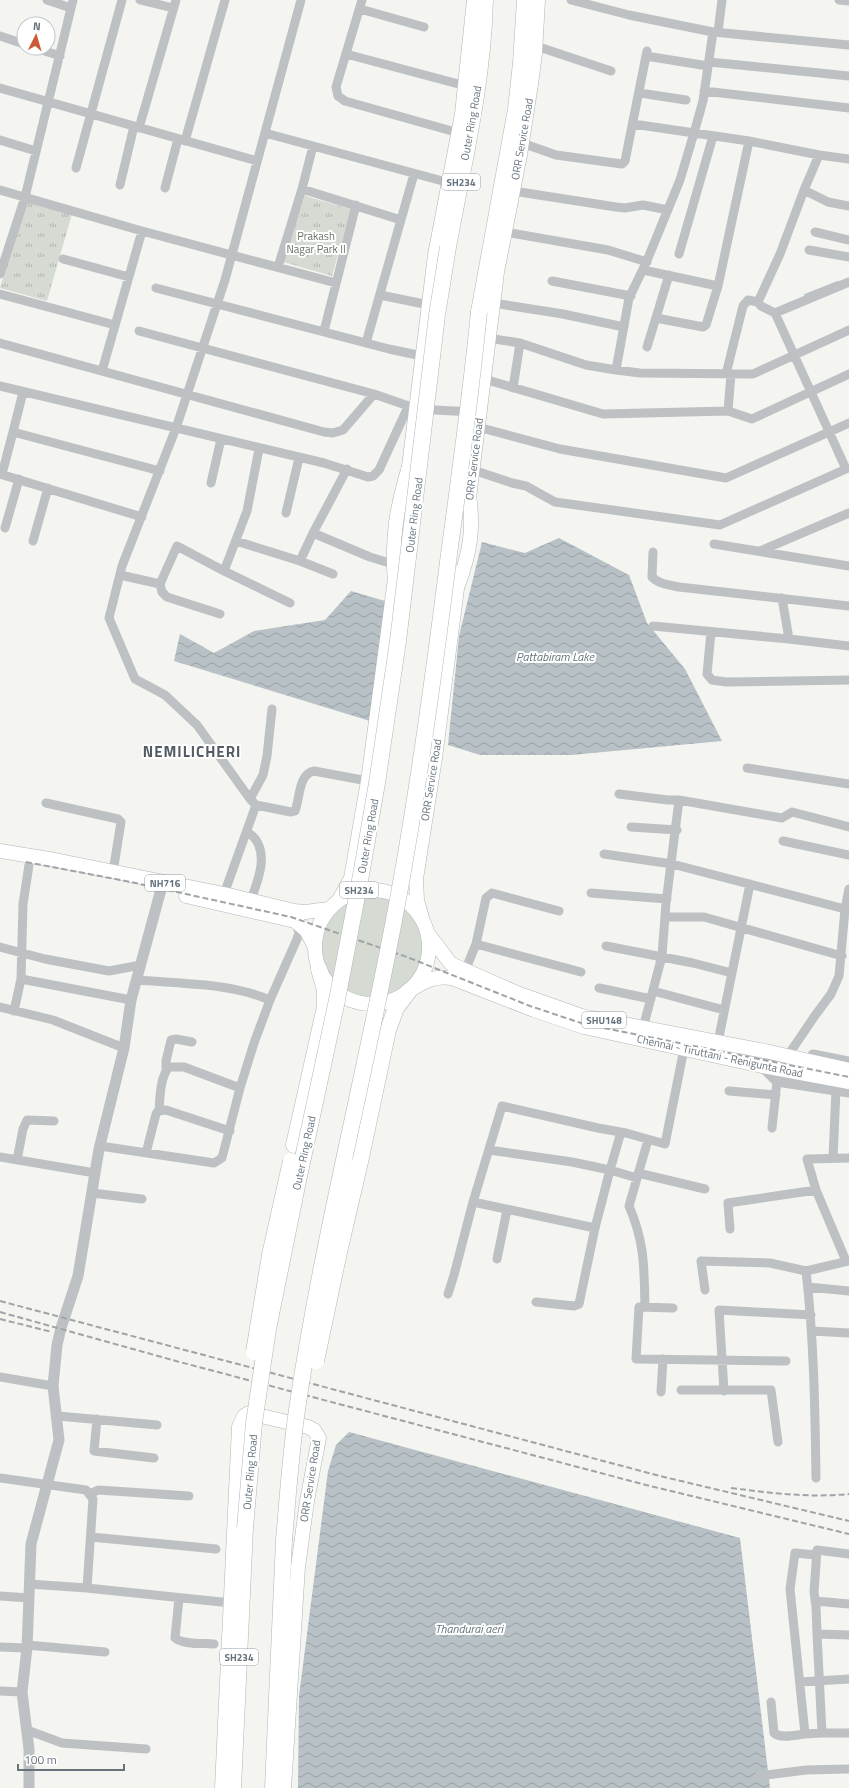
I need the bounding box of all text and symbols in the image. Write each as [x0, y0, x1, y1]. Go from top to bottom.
north arrow [16, 16, 56, 56]
text: N [32, 18, 41, 34]
street label: Outer Ring Road [457, 84, 485, 162]
street label: ORR Service Road [507, 97, 537, 181]
road number: SH234 [442, 174, 480, 190]
park label: Prakash Nagar Park II [286, 228, 346, 257]
street label: ORR Service Road [461, 417, 487, 501]
street label: Outer Ring Road [401, 476, 427, 554]
water label: Pattabiram Lake [516, 647, 595, 666]
street label: ORR Service Road [417, 738, 445, 822]
district label: NEMILICHERI [143, 740, 241, 763]
street label: Outer Ring Road [354, 797, 382, 875]
road number: NH716 [145, 875, 185, 891]
road number: SH234 [340, 882, 378, 898]
road number: SHU148 [582, 1012, 626, 1028]
street label: Chennai - Tiruttani - Renigunta Road [635, 1031, 805, 1081]
street label: Outer Ring Road [288, 1114, 320, 1192]
street label: Outer Ring Road [239, 1433, 261, 1510]
street label: ORR Service Road [296, 1439, 324, 1523]
water label: Thandurai aeri [435, 1619, 505, 1638]
road number: SH234 [220, 1649, 258, 1665]
scale bar [18, 1746, 124, 1772]
text: 100 m [24, 1750, 57, 1769]

